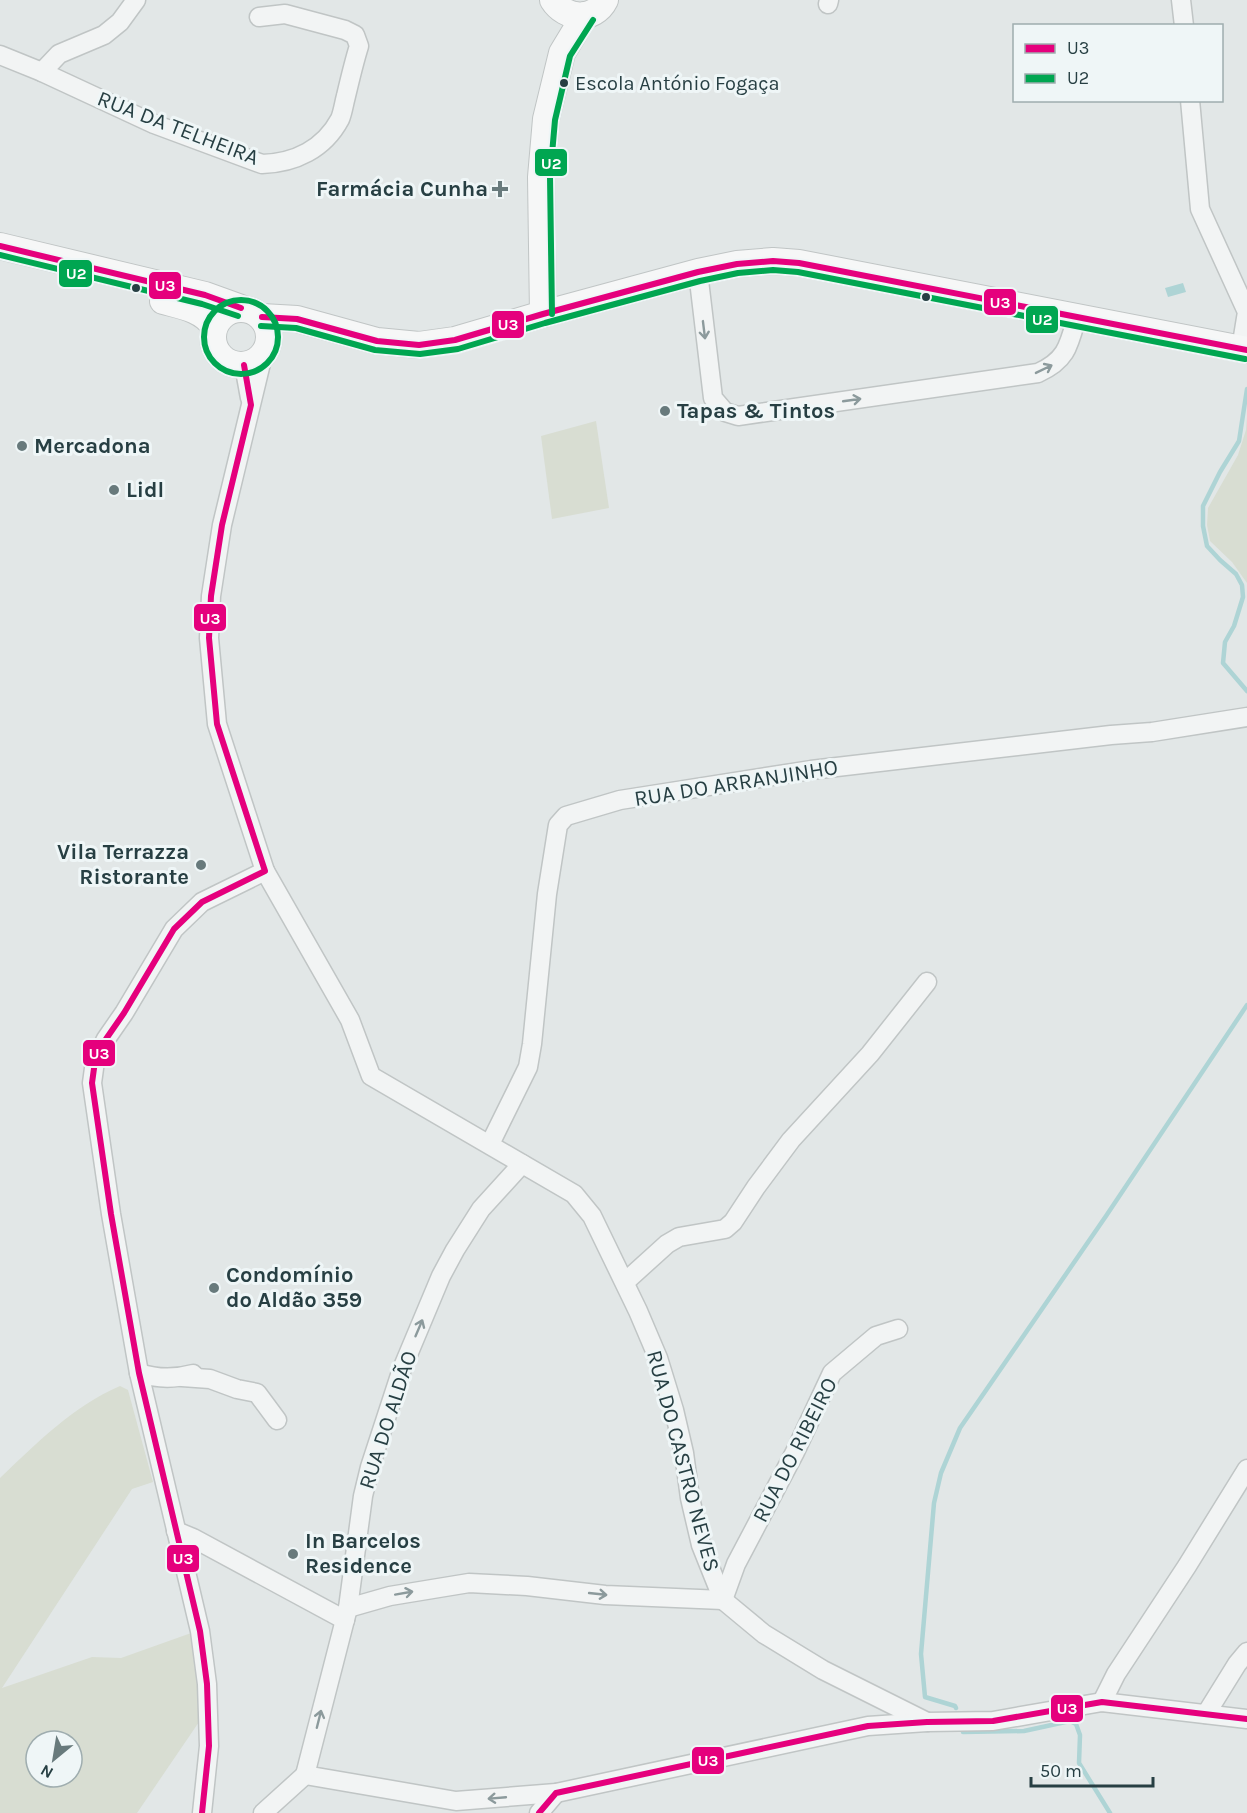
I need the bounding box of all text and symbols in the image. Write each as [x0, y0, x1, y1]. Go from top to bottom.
legend [1013, 24, 1223, 102]
text: U3 [1067, 37, 1089, 59]
text: U2 [1067, 67, 1089, 89]
place label: Escola António Fogaça [575, 72, 780, 95]
marker: Escola António Fogaça [558, 77, 570, 89]
street label: RUA DA TELHEIRA [93, 85, 263, 171]
line badge: U2 [534, 148, 568, 177]
text: U2 [541, 154, 561, 173]
place label: Farmácia Cunha [316, 176, 488, 202]
marker: Farmácia Cunha [493, 182, 507, 196]
line badge: U2 [58, 259, 93, 288]
text: U2 [66, 264, 86, 283]
line badge: U3 [148, 271, 182, 300]
text: U3 [155, 276, 176, 295]
unlabelled marker [130, 282, 142, 294]
line badge: U3 [983, 288, 1017, 316]
unlabelled marker [920, 291, 932, 303]
text: U3 [990, 293, 1011, 312]
line badge: U2 [1025, 305, 1059, 334]
line badge: U3 [491, 310, 525, 339]
text: U2 [1032, 310, 1052, 329]
text: U3 [498, 315, 519, 334]
one-way arrow [699, 320, 710, 340]
one-way arrow [1035, 363, 1053, 375]
one-way arrow [842, 394, 862, 405]
place label: Tapas & Tintos [677, 398, 835, 424]
marker: Tapas & Tintos [658, 404, 672, 418]
place label: Mercadona [34, 433, 151, 459]
marker: Mercadona [15, 439, 29, 453]
place label: Lidl [126, 477, 164, 503]
marker: Lidl [107, 483, 121, 497]
line badge: U3 [193, 603, 227, 632]
text: U3 [200, 609, 221, 628]
street label: RUA DO ARRANJINHO [632, 754, 840, 812]
place label: Vila Terrazza Ristorante [57, 839, 189, 890]
marker: Vila Terrazza Ristorante [194, 858, 208, 872]
line badge: U3 [82, 1039, 116, 1067]
text: U3 [89, 1044, 110, 1063]
place label: Condomínio do Aldão 359 [226, 1262, 362, 1313]
marker: Condomínio do Aldão 359 [207, 1281, 221, 1295]
one-way arrow [413, 1319, 425, 1337]
street label: RUA DO CASTRO NEVES [641, 1347, 725, 1575]
street label: RUA DO ALDÃO [353, 1348, 423, 1492]
street label: RUA DO RIBEIRO [747, 1373, 843, 1527]
place label: In Barcelos Residence [305, 1528, 421, 1579]
line badge: U3 [166, 1544, 200, 1573]
marker: In Barcelos Residence [286, 1547, 300, 1561]
text: U3 [173, 1549, 194, 1568]
one-way arrow [394, 1587, 414, 1598]
one-way arrow [587, 1589, 607, 1600]
line badge: U3 [1050, 1694, 1084, 1723]
text: U3 [1057, 1699, 1078, 1718]
one-way arrow [314, 1710, 326, 1729]
north arrow [24, 1729, 84, 1789]
line badge: U3 [691, 1746, 725, 1775]
scale bar [1031, 1750, 1152, 1788]
text: U3 [698, 1751, 719, 1770]
text: N [37, 1760, 56, 1783]
text: 50 m [1040, 1760, 1082, 1782]
one-way arrow [488, 1793, 508, 1804]

